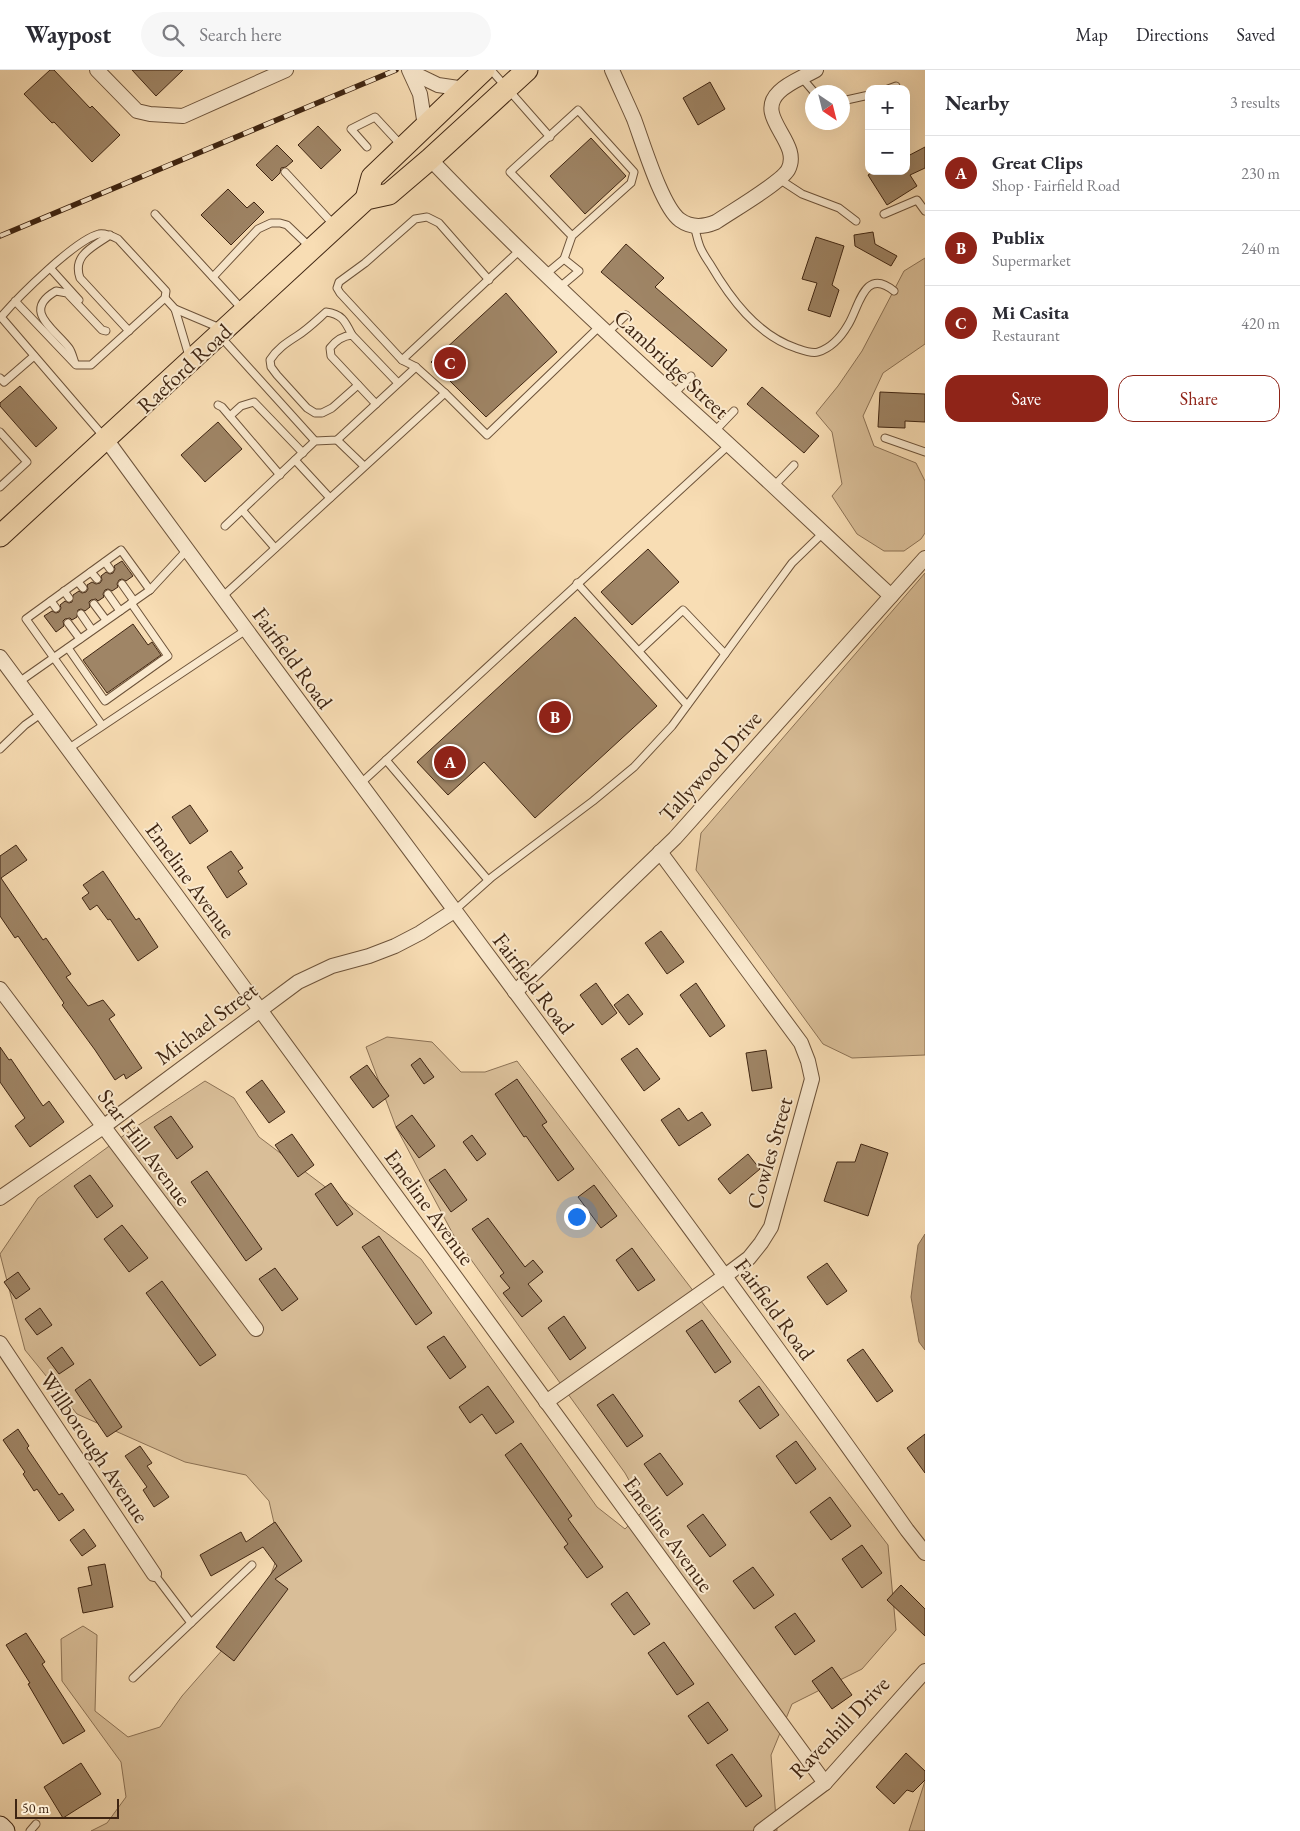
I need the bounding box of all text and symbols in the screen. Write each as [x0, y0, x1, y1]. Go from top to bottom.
search box [141, 12, 491, 57]
text: Waypost [25, 19, 111, 50]
icon: search [159, 21, 187, 49]
text: Search here [199, 22, 282, 47]
text: Map [1076, 23, 1108, 46]
text: Directions [1136, 23, 1208, 46]
text: Saved [1236, 23, 1275, 46]
north arrow [805, 85, 850, 130]
map controls [865, 85, 910, 175]
button: + [865, 85, 910, 130]
text: Nearby [945, 89, 1009, 116]
text: 3 results [1230, 92, 1280, 113]
button: − [865, 130, 910, 175]
text: Great Clips [992, 150, 1083, 175]
text: A [955, 163, 967, 184]
text: 230 m [1241, 163, 1280, 184]
text: Shop · Fairfield Road [992, 175, 1120, 196]
text: Publix [992, 225, 1045, 250]
text: B [956, 238, 966, 259]
text: 240 m [1241, 238, 1280, 259]
text: Supermarket [992, 250, 1071, 271]
text: Mi Casita [992, 300, 1069, 325]
street label: Cambridge Street [608, 303, 736, 425]
text: C [955, 313, 967, 334]
text: 420 m [1241, 313, 1280, 334]
street label: Raeford Road [131, 316, 238, 420]
text: Restaurant [992, 325, 1060, 346]
pin: C [434, 344, 466, 382]
button: Save [945, 375, 1108, 422]
button: Share [1118, 375, 1280, 422]
street label: Fairfield Road [246, 602, 340, 716]
pin: B [539, 698, 571, 736]
street label: Tallywood Drive [653, 704, 768, 828]
pin: A [434, 743, 466, 781]
street label: Emeline Avenue [139, 817, 243, 944]
street label: Fairfield Road [486, 927, 581, 1040]
street label: Michael Street [149, 975, 263, 1071]
street label: Star Hill Avenue [91, 1083, 198, 1212]
street label: Cowles Street [740, 1094, 799, 1212]
street label: Emeline Avenue [378, 1144, 482, 1271]
your location [564, 1204, 590, 1230]
street label: Fairfield Road [728, 1253, 822, 1367]
street label: Willborough Avenue [33, 1366, 156, 1529]
street label: Emeline Avenue [617, 1471, 721, 1598]
street label: Ravenhill Drive [783, 1670, 896, 1785]
scale bar [15, 1796, 119, 1819]
text: 50 m [22, 1799, 49, 1817]

